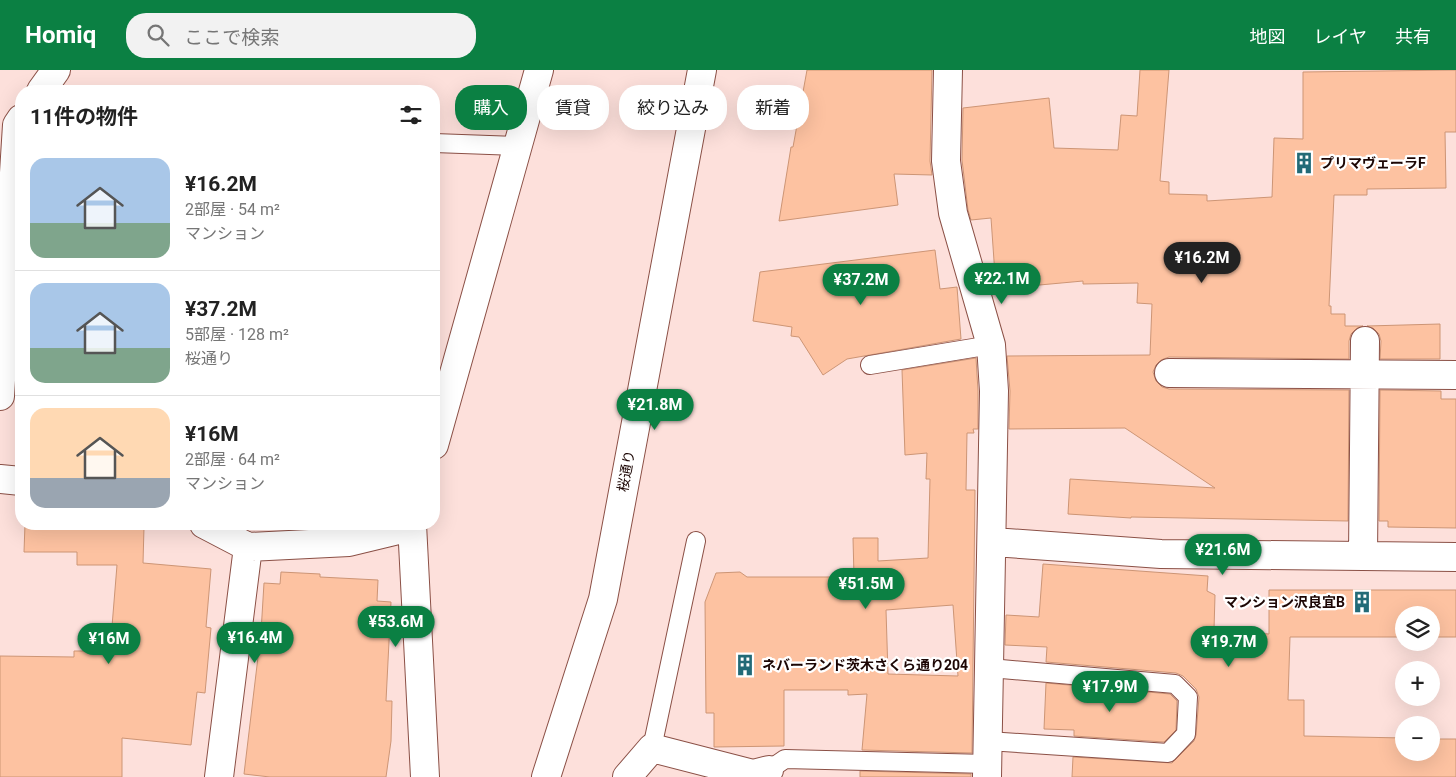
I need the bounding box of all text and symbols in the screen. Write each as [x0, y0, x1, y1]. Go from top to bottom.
search box [126, 13, 476, 58]
text: Homiq [25, 21, 96, 49]
icon: search [144, 21, 172, 49]
text: ここで検索 [184, 26, 279, 49]
text: 地図 [1250, 26, 1286, 47]
text: レイヤ [1314, 26, 1367, 47]
text: 共有 [1395, 26, 1431, 47]
chip: 購入 [455, 85, 527, 130]
chip: 賃貸 [537, 85, 609, 130]
chip: 絞り込み [619, 85, 727, 130]
chip: 新着 [737, 85, 809, 130]
icon: filters [397, 101, 425, 129]
text: 11件の物件 [30, 105, 138, 129]
building icon: プリマヴェーラF [1291, 150, 1317, 176]
place label: プリマヴェーラF [1320, 155, 1426, 171]
text: ¥16.2M [185, 172, 257, 196]
icon: home [70, 178, 130, 238]
text: 2部屋 · 54 m² [185, 200, 280, 219]
text: マンション [185, 224, 265, 243]
pin: ¥16.2M [1161, 242, 1243, 284]
text: ¥16.2M [1175, 248, 1229, 267]
pin: ¥22.1M [961, 262, 1043, 305]
pin: ¥37.2M [820, 264, 902, 306]
text: ¥22.1M [975, 269, 1029, 288]
text: ¥37.2M [834, 270, 888, 289]
text: ¥37.2M [185, 297, 257, 321]
icon: home [70, 303, 130, 363]
text: 5部屋 · 128 m² [185, 325, 289, 344]
text: 桜通り [185, 349, 233, 368]
pin: ¥21.8M [614, 388, 696, 431]
text: ¥21.8M [628, 395, 682, 414]
text: ¥16M [185, 422, 239, 446]
icon: home [70, 428, 130, 488]
street label: 桜通り [614, 449, 638, 493]
text: 2部屋 · 64 m² [185, 450, 280, 469]
text: マンション [185, 474, 265, 493]
pin: ¥21.6M [1182, 534, 1264, 576]
text: ¥21.6M [1196, 540, 1250, 559]
pin: ¥51.5M [825, 568, 907, 610]
text: ¥51.5M [839, 574, 893, 593]
building icon: マンション沢良宜B [1349, 589, 1375, 615]
place label: マンション沢良宜B [1224, 594, 1345, 610]
pin: ¥53.6M [355, 606, 437, 648]
map controls [1395, 606, 1440, 761]
button: layers [1395, 606, 1440, 651]
text: ¥53.6M [369, 612, 423, 631]
pin: ¥16M [79, 622, 139, 665]
pin: ¥16.4M [214, 622, 296, 664]
pin: ¥19.7M [1188, 626, 1270, 668]
text: ¥16.4M [228, 628, 282, 647]
text: ¥16M [89, 629, 129, 648]
text: ¥19.7M [1202, 632, 1256, 651]
building icon: ネバーランド茨木さくら通り204 [732, 652, 758, 678]
place label: ネバーランド茨木さくら通り204 [762, 657, 968, 673]
button: + [1395, 661, 1440, 706]
pin: ¥17.9M [1069, 670, 1151, 713]
text: ¥17.9M [1083, 677, 1137, 696]
button: − [1395, 716, 1440, 761]

